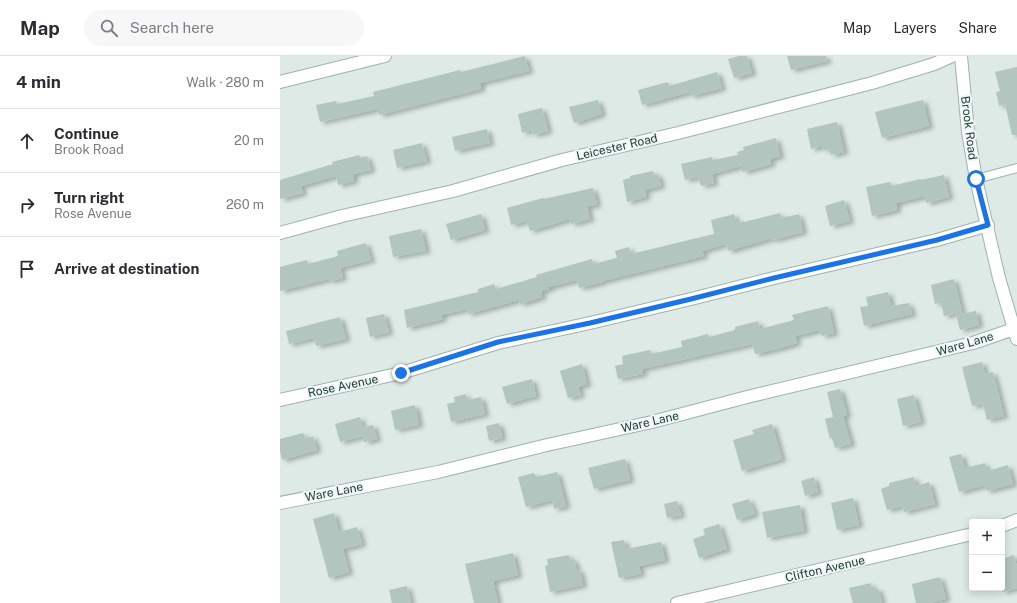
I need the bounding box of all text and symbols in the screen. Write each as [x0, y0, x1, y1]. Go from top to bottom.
search box [84, 10, 364, 46]
text: Map [20, 17, 60, 39]
icon: search [98, 17, 120, 39]
text: Search here [130, 19, 214, 36]
text: Map [843, 20, 871, 36]
text: Layers [893, 20, 937, 36]
text: Share [959, 20, 997, 36]
text: 4 min [16, 72, 61, 92]
text: Walk · 280 m [186, 75, 264, 90]
street label: Brook Road [958, 95, 980, 161]
text: Continue [54, 125, 119, 142]
icon: ahead [16, 130, 38, 152]
street label: Leicester Road [575, 131, 659, 163]
text: 20 m [234, 133, 264, 148]
text: Brook Road [54, 142, 124, 157]
route start [967, 170, 985, 188]
text: Turn right [54, 189, 124, 206]
icon: right [16, 194, 38, 216]
text: 260 m [226, 197, 264, 212]
text: Rose Avenue [54, 206, 132, 221]
icon: arrive [16, 258, 38, 280]
text: Arrive at destination [54, 260, 199, 277]
street label: Ware Lane [935, 329, 995, 359]
route end [392, 364, 410, 382]
street label: Rose Avenue [307, 372, 380, 400]
street label: Ware Lane [620, 409, 680, 435]
street label: Ware Lane [304, 479, 364, 504]
map controls [969, 519, 1005, 591]
button: + [969, 519, 1005, 555]
street label: Clifton Avenue [784, 553, 866, 585]
button: − [969, 555, 1005, 591]

